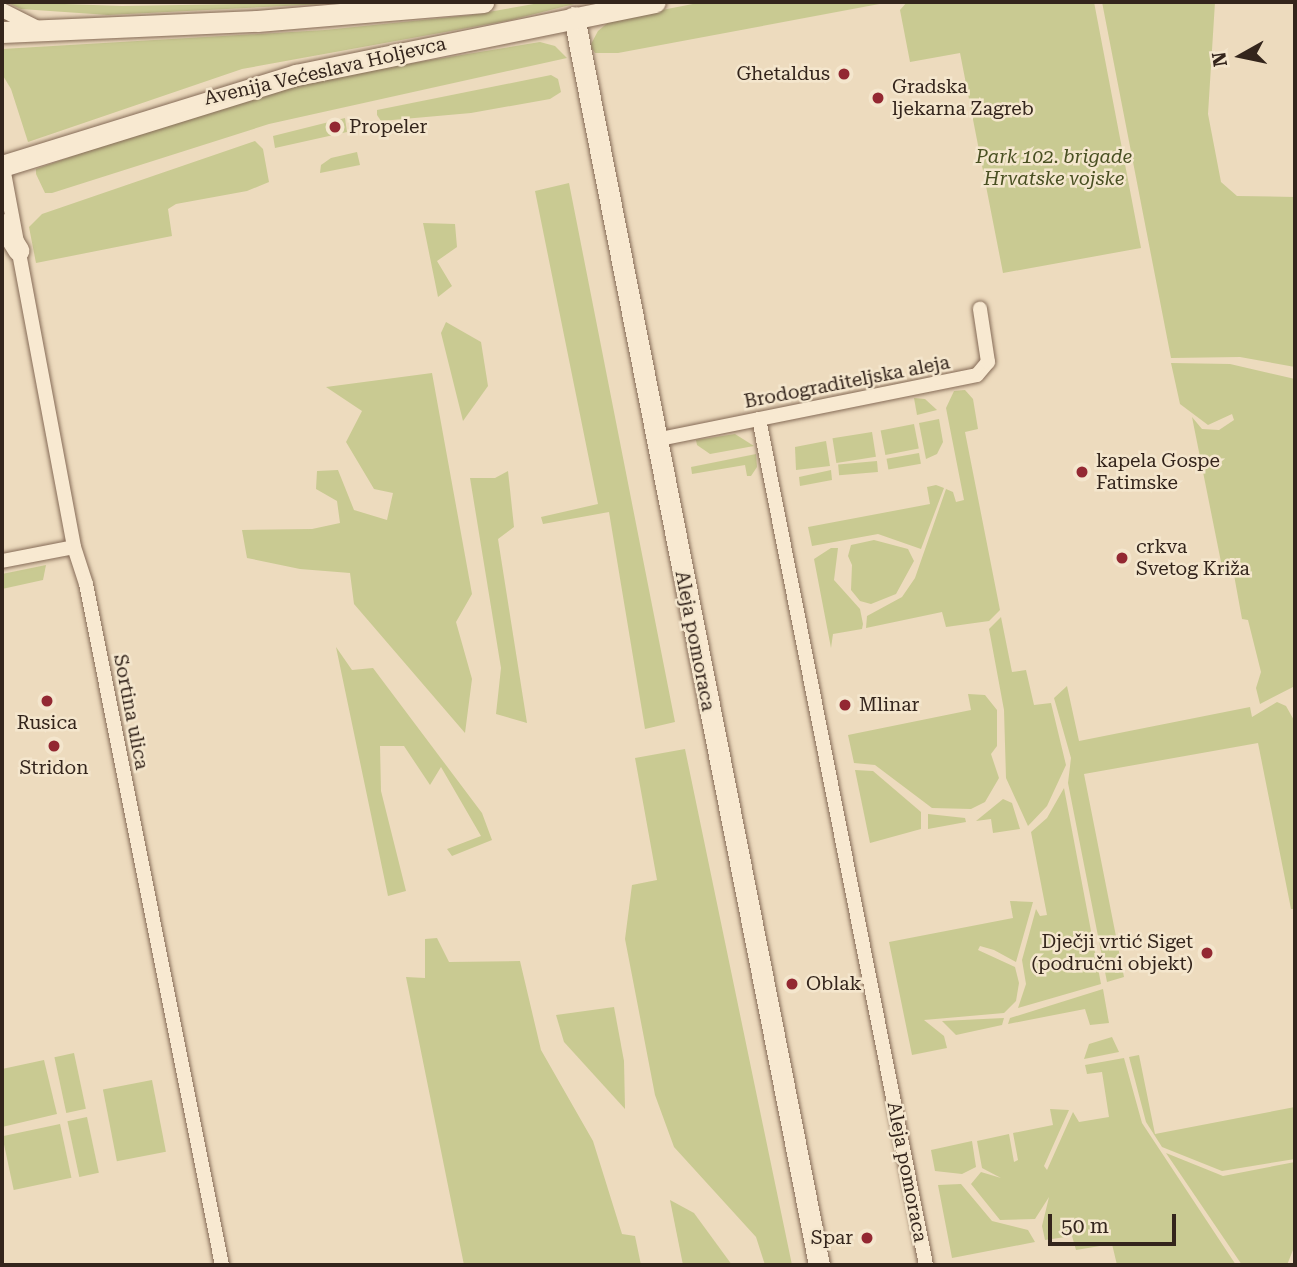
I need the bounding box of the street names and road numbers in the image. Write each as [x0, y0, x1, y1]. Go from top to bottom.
street label: Avenija Većeslava Holjevca [202, 32, 448, 110]
street label: Brodograditeljska aleja [742, 351, 952, 413]
street label: Aleja pomoraca [670, 569, 720, 713]
street label: Sortina ulica [109, 652, 153, 772]
street label: Aleja pomoraca [882, 1100, 932, 1244]

